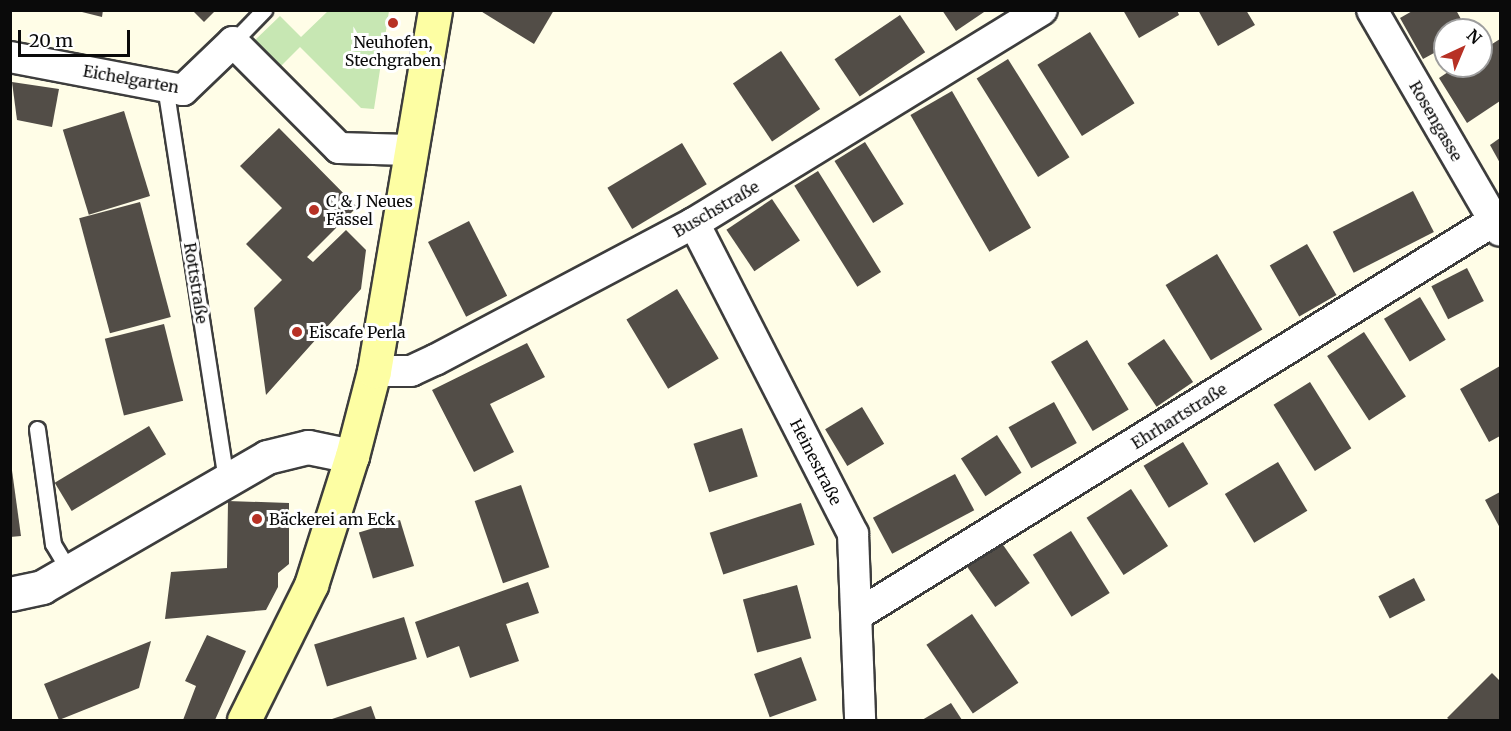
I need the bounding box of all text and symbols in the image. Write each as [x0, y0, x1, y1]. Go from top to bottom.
marker: Neuhofen, Stechgraben [386, 16, 400, 30]
scale bar [21, 18, 134, 56]
north arrow [1433, 18, 1493, 78]
text: N [1463, 25, 1486, 48]
text: 20 m [29, 29, 73, 52]
place label: Neuhofen, Stechgraben [345, 32, 441, 70]
street label: Eichelgarten [82, 61, 180, 97]
street label: Rosengasse [1405, 77, 1467, 165]
street label: Buschstraße [670, 177, 762, 241]
place label: C & J Neues Fässel [326, 191, 413, 229]
marker: C & J Neues Fässel [307, 203, 321, 217]
street label: Rottstraße [180, 241, 212, 325]
place label: Eiscafe Perla [309, 322, 406, 342]
marker: Eiscafe Perla [290, 325, 304, 339]
street label: Ehrhartstraße [1128, 379, 1230, 453]
street label: Heinestraße [786, 416, 846, 508]
place label: Bäckerei am Eck [269, 509, 395, 529]
marker: Bäckerei am Eck [250, 512, 264, 526]

